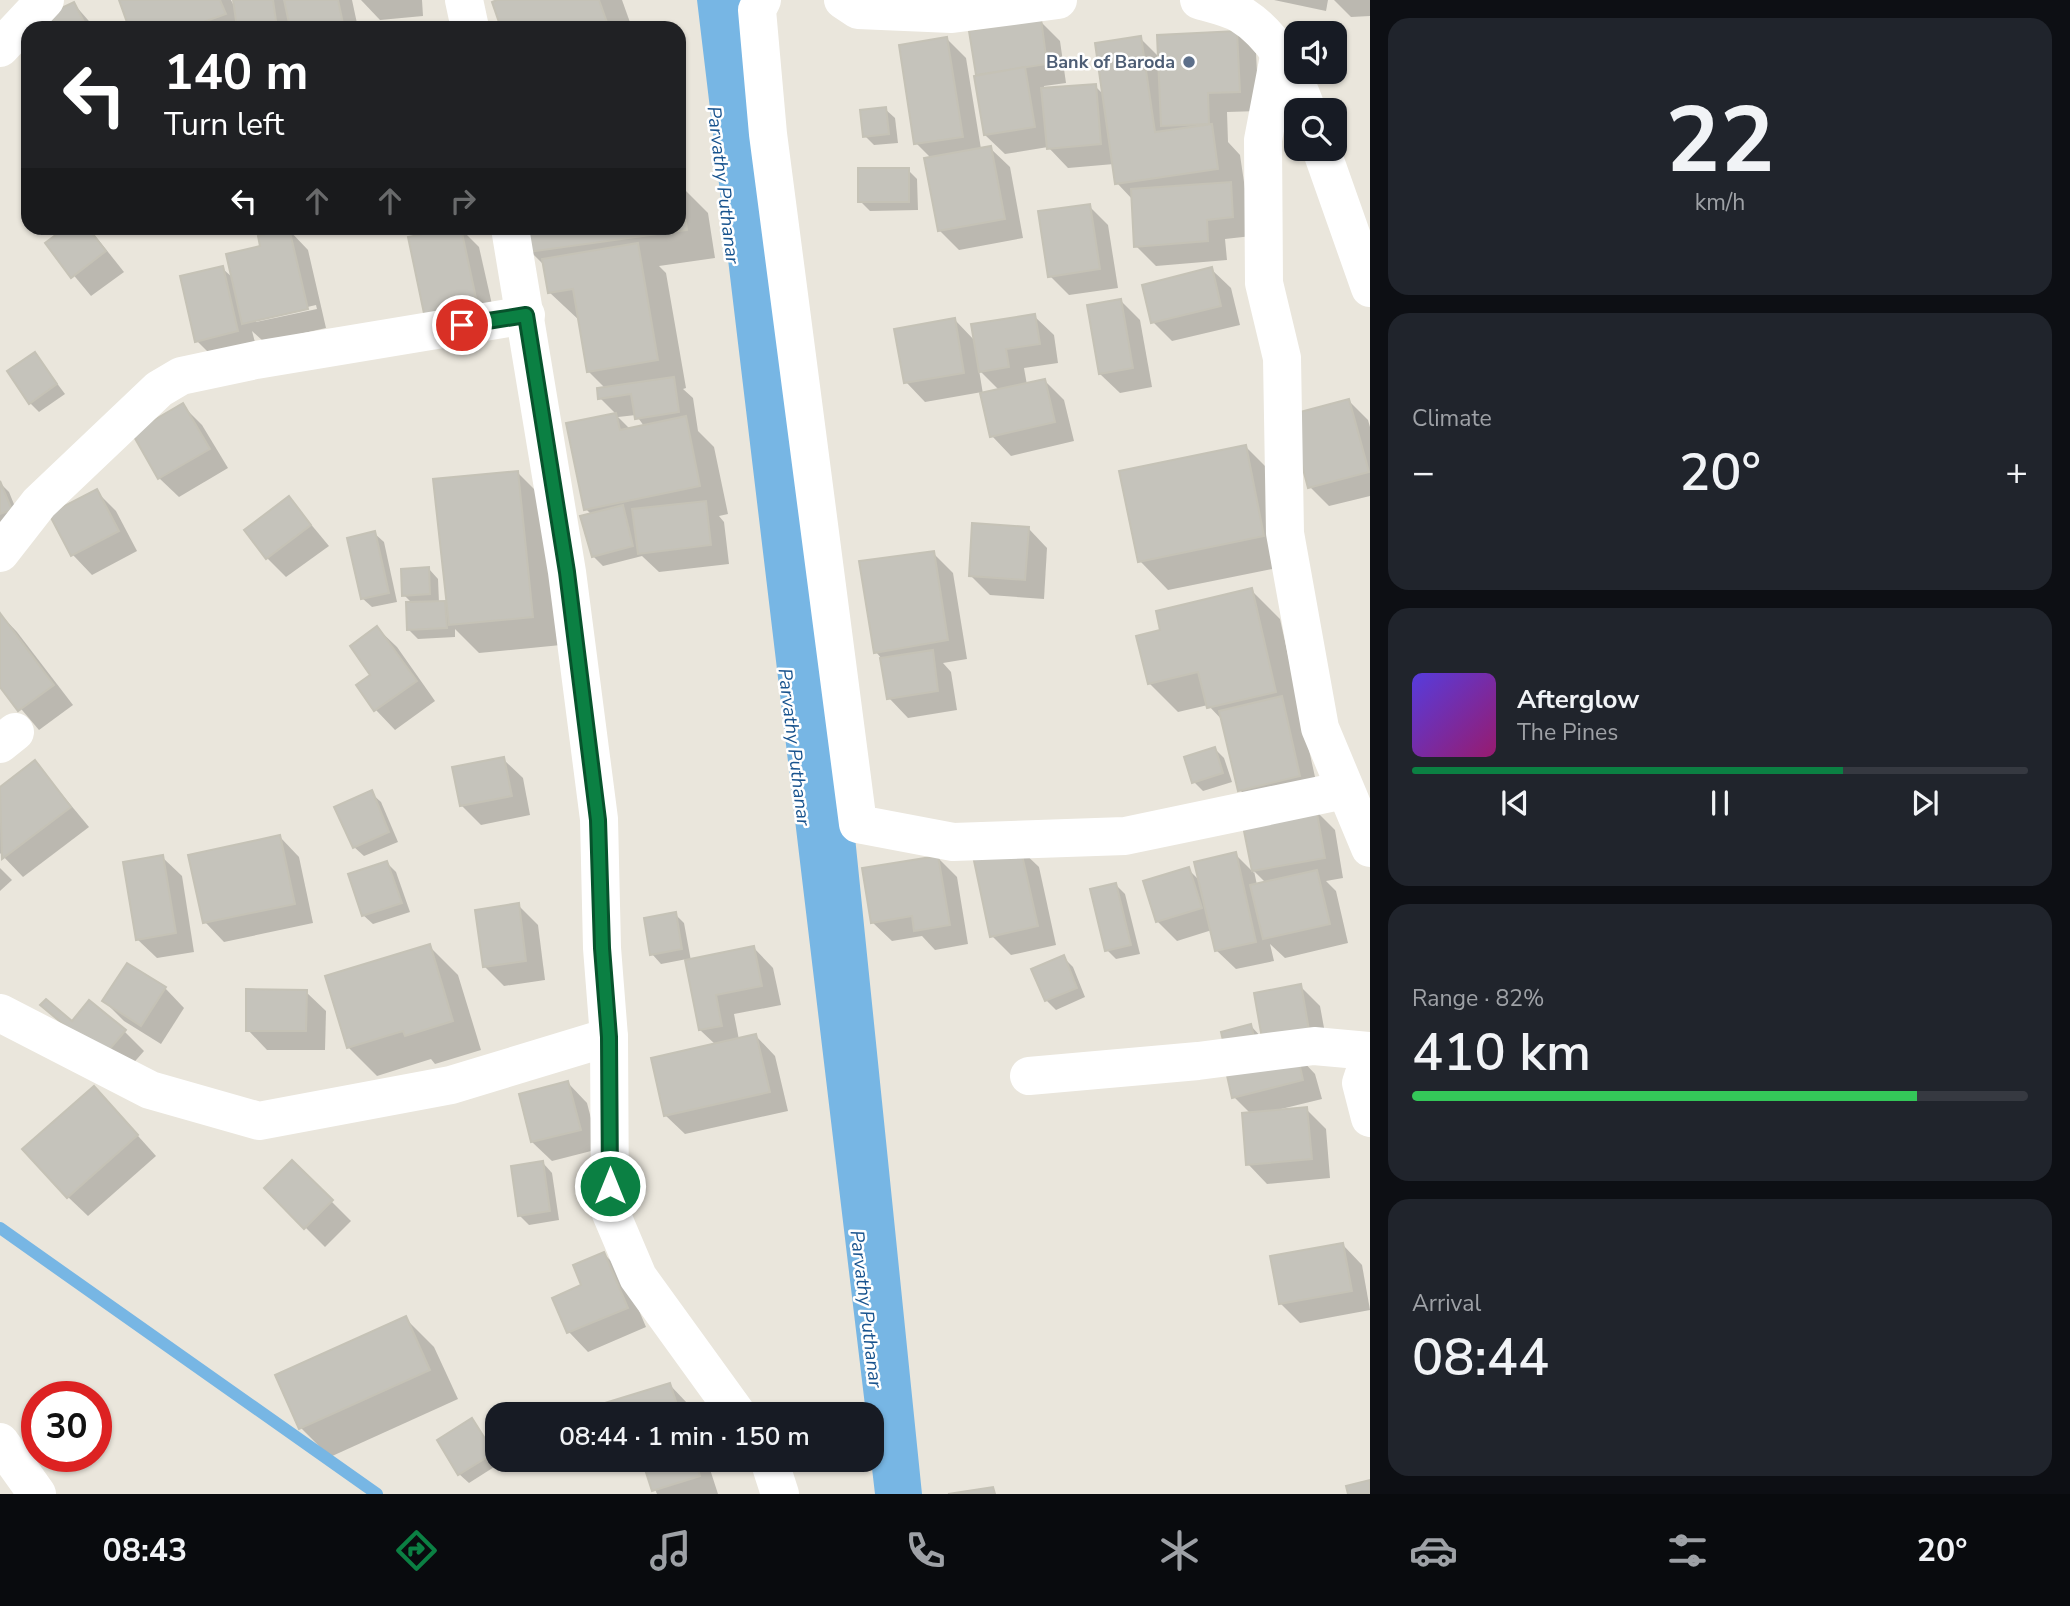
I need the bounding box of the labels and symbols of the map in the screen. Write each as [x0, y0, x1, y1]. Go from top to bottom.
place label: Bank of Baroda [1046, 50, 1175, 74]
marker: Bank of Baroda [1181, 54, 1197, 70]
water label: Parvathy Puthanar [700, 105, 746, 266]
pin [432, 295, 492, 355]
water label: Parvathy Puthanar [771, 667, 817, 828]
position arrow [573, 1149, 647, 1223]
water label: Parvathy Puthanar [843, 1229, 889, 1390]
speed limit sign: 30 [21, 1381, 112, 1472]

